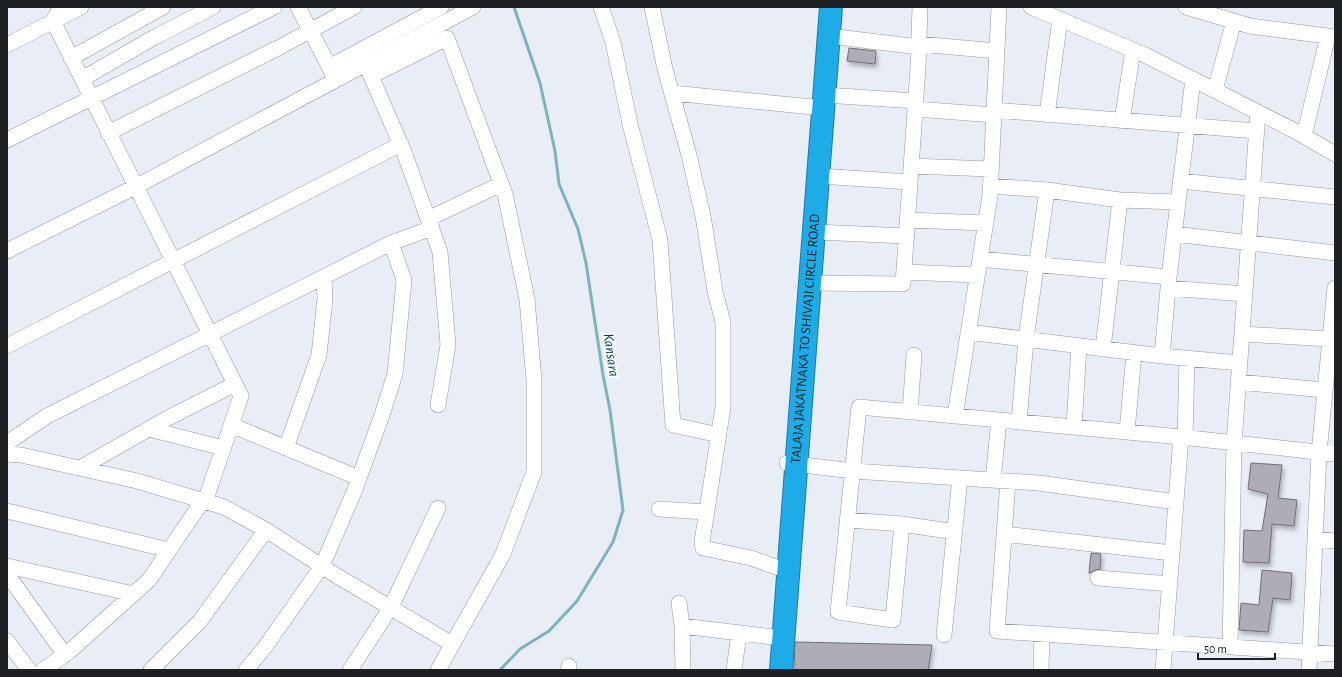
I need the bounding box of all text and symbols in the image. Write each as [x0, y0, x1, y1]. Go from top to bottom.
street label: TALAJA JAKATNAKA TO SHIVAJI CIRCLE ROAD [789, 213, 822, 464]
water label: Kansara [601, 332, 621, 378]
scale bar [1198, 635, 1275, 661]
text: 50 m [1204, 643, 1227, 655]

